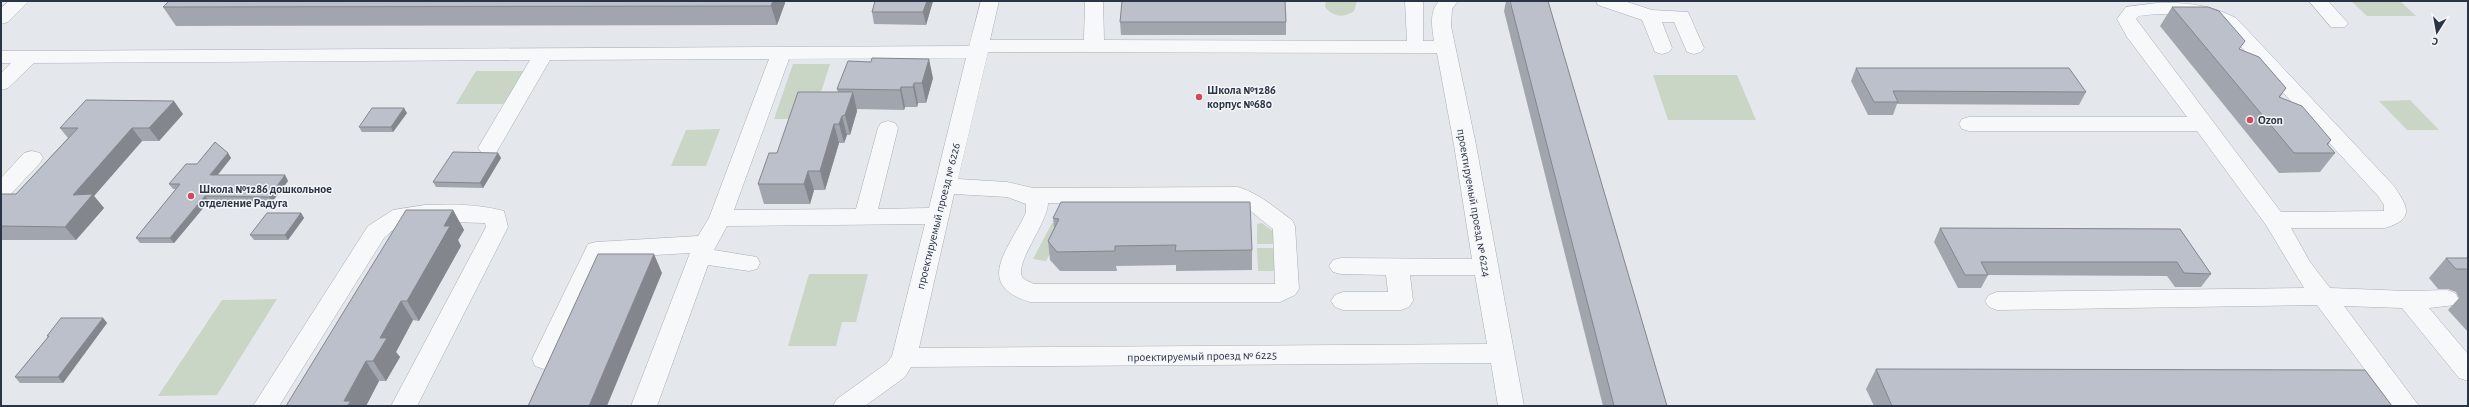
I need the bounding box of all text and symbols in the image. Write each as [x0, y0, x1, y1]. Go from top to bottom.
north arrow [2417, 12, 2457, 52]
text: С [2431, 35, 2439, 47]
place label: Школа №1286 корпус №680 [1207, 84, 1276, 111]
marker: Школа №1286 корпус №680 [1194, 92, 1204, 102]
place label: Ozon [2258, 114, 2283, 126]
marker: Ozon [2245, 115, 2255, 125]
street label: проектируемый проезд № 6224 [1454, 128, 1493, 279]
street label: проектируемый проезд № 6226 [914, 141, 963, 291]
place label: Школа №1286 дошкольное отделение Радуга [199, 183, 332, 210]
marker: Школа №1286 дошкольное отделение Радуга [186, 191, 196, 201]
street label: проектируемый проезд № 6225 [1127, 349, 1277, 364]

